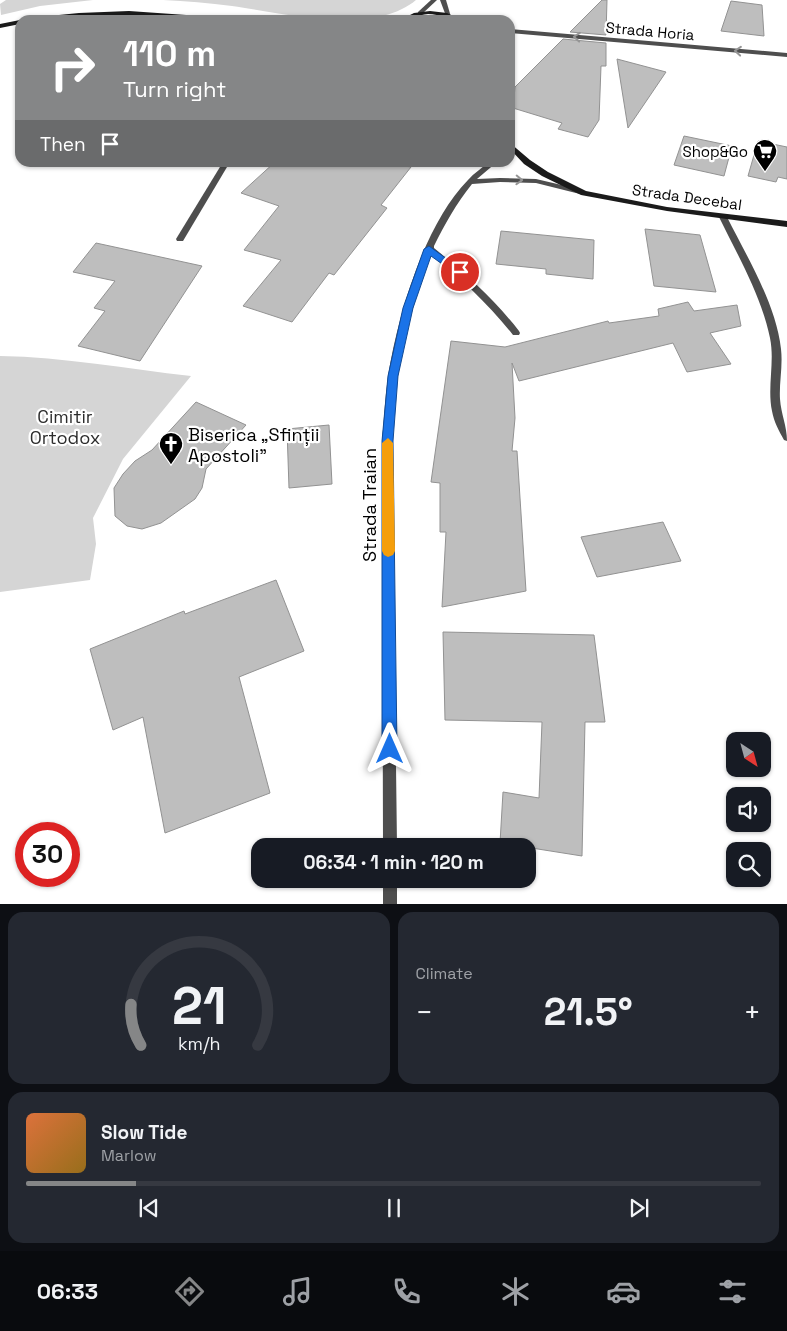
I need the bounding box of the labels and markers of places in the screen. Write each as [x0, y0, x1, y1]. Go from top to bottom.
supermarket icon: Shop&Go [752, 138, 778, 172]
place label: Shop&Go [682, 142, 748, 161]
pin [439, 251, 481, 293]
place label: Biserica „Sfinții Apostoli” [188, 423, 319, 467]
church icon: Biserica „Sfinții Apostoli” [158, 431, 184, 465]

